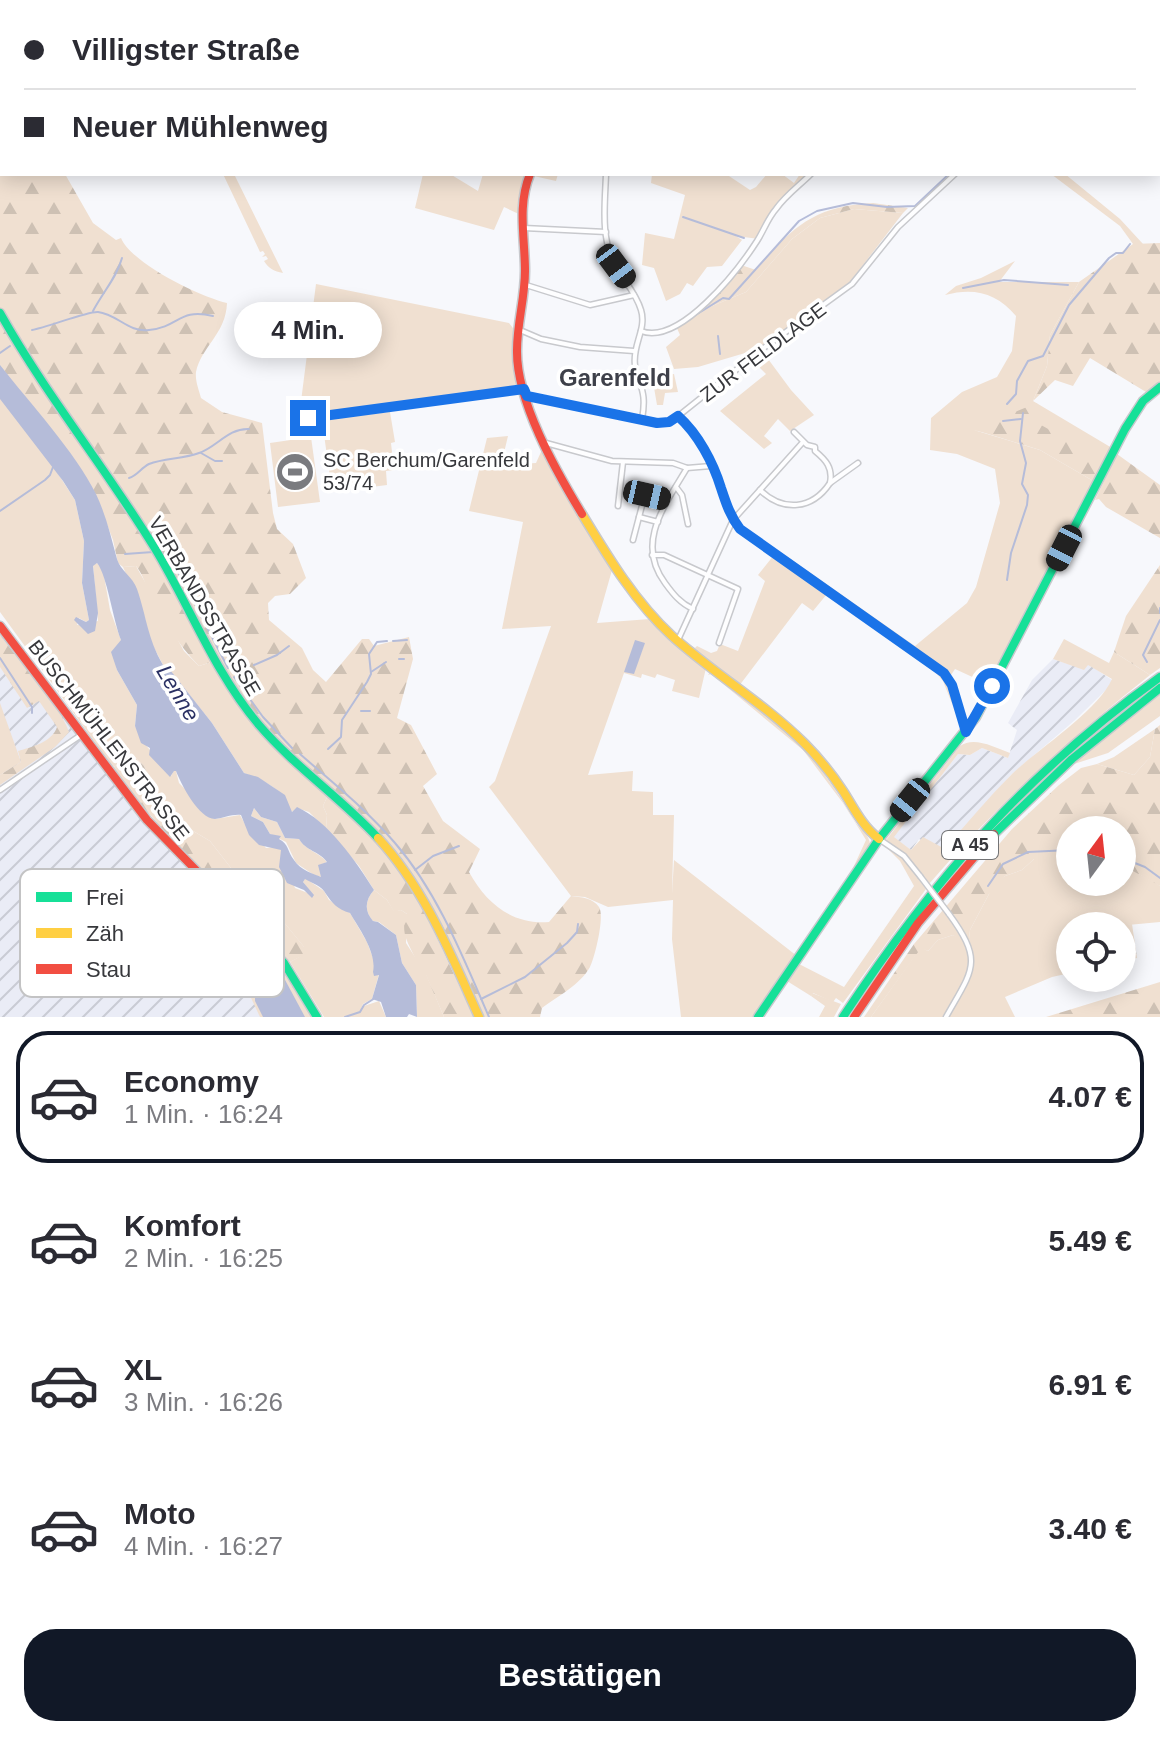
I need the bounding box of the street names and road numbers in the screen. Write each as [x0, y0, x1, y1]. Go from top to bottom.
street label: ZUR FELDLAGE [696, 298, 830, 406]
street label: VERBANDSSTRASSE [145, 512, 265, 700]
street label: BUSCHMÜHLENSTRASSE [24, 636, 194, 844]
road number: A 45 [942, 831, 998, 859]

